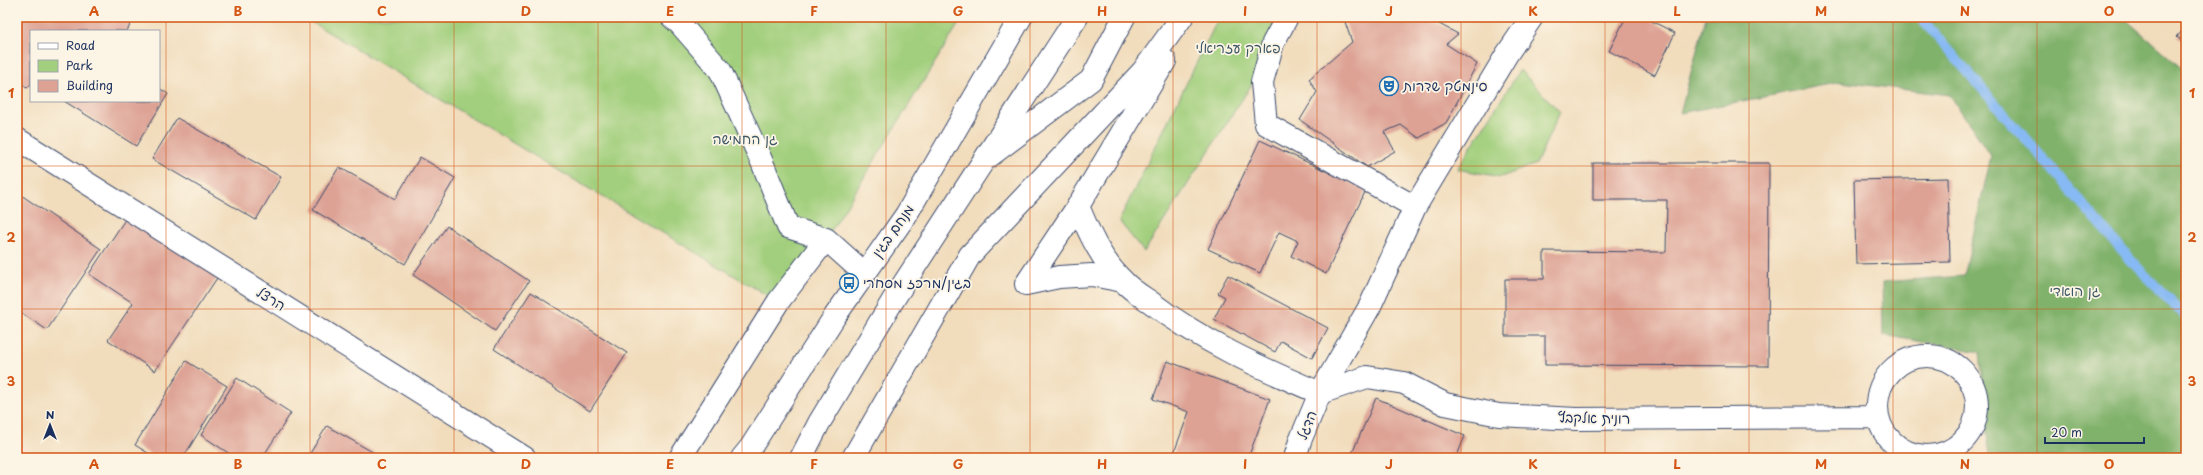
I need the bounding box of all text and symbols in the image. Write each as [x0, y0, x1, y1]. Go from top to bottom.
text: A [89, 1, 99, 20]
text: B [234, 1, 243, 20]
text: C [377, 1, 387, 20]
text: D [521, 1, 531, 20]
text: E [666, 1, 674, 20]
text: F [810, 1, 818, 20]
text: G [953, 1, 963, 20]
text: H [1097, 1, 1107, 20]
text: I [1243, 1, 1247, 20]
text: J [1385, 1, 1393, 20]
text: K [1528, 1, 1538, 20]
text: L [1673, 1, 1681, 20]
text: M [1815, 1, 1827, 20]
text: N [1960, 1, 1970, 20]
text: O [2104, 1, 2114, 20]
legend [30, 30, 160, 102]
text: Road [66, 36, 95, 54]
park label: פארק עזריאלי [1195, 37, 1281, 58]
text: Park [66, 56, 93, 74]
theatre icon: סינמטק שדרות [1378, 75, 1400, 97]
place label: סינמטק שדרות [1402, 75, 1488, 96]
text: Building [66, 76, 113, 94]
text: 1 [8, 83, 14, 102]
text: 1 [2189, 83, 2195, 102]
park label: גן החמישה [712, 128, 778, 149]
street label: מנחם בגין [866, 200, 919, 262]
text: 2 [6, 227, 16, 246]
text: 2 [2187, 227, 2197, 246]
bus stop icon: בגין/מרכז מסחרי [838, 272, 860, 294]
place label: בגין/מרכז מסחרי [863, 272, 971, 293]
park label: גן הואדי [2050, 280, 2101, 301]
street label: הרצל [253, 281, 290, 316]
text: 3 [7, 371, 16, 390]
text: 3 [2188, 371, 2197, 390]
north arrow [30, 405, 70, 445]
text: N [46, 406, 55, 423]
street label: רונית אלקבץ [1558, 406, 1630, 429]
street label: הדגל [1291, 407, 1322, 443]
scale bar [2045, 419, 2144, 445]
text: 20 m [2051, 423, 2082, 441]
text: A [89, 454, 99, 473]
text: B [234, 454, 243, 473]
text: C [377, 454, 387, 473]
text: D [521, 454, 531, 473]
text: E [666, 454, 674, 473]
text: F [810, 454, 818, 473]
text: G [953, 454, 963, 473]
text: H [1097, 454, 1107, 473]
text: I [1243, 454, 1247, 473]
text: J [1385, 454, 1393, 473]
text: K [1528, 454, 1538, 473]
text: L [1673, 454, 1681, 473]
text: M [1815, 454, 1827, 473]
text: N [1960, 454, 1970, 473]
text: O [2104, 454, 2114, 473]

